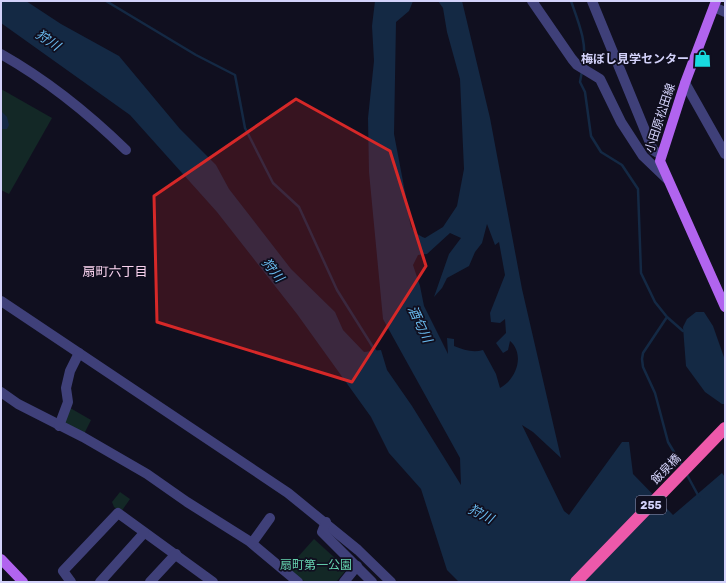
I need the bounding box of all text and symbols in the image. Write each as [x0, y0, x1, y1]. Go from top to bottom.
water label: 狩川 [33, 27, 65, 55]
shop icon: 梅ぼし見学センター [692, 49, 712, 69]
place label: 梅ぼし見学センター [581, 52, 689, 66]
street label: 小田原松田線 [642, 82, 678, 154]
water label: 狩川 [259, 255, 288, 286]
district label: 扇町六丁目 [82, 264, 148, 279]
water label: 酒匂川 [405, 303, 436, 347]
street label: 飯泉橋 [648, 451, 684, 487]
road number: 255 [636, 496, 666, 514]
water label: 狩川 [466, 501, 498, 527]
park label: 扇町第一公園 [280, 558, 352, 572]

